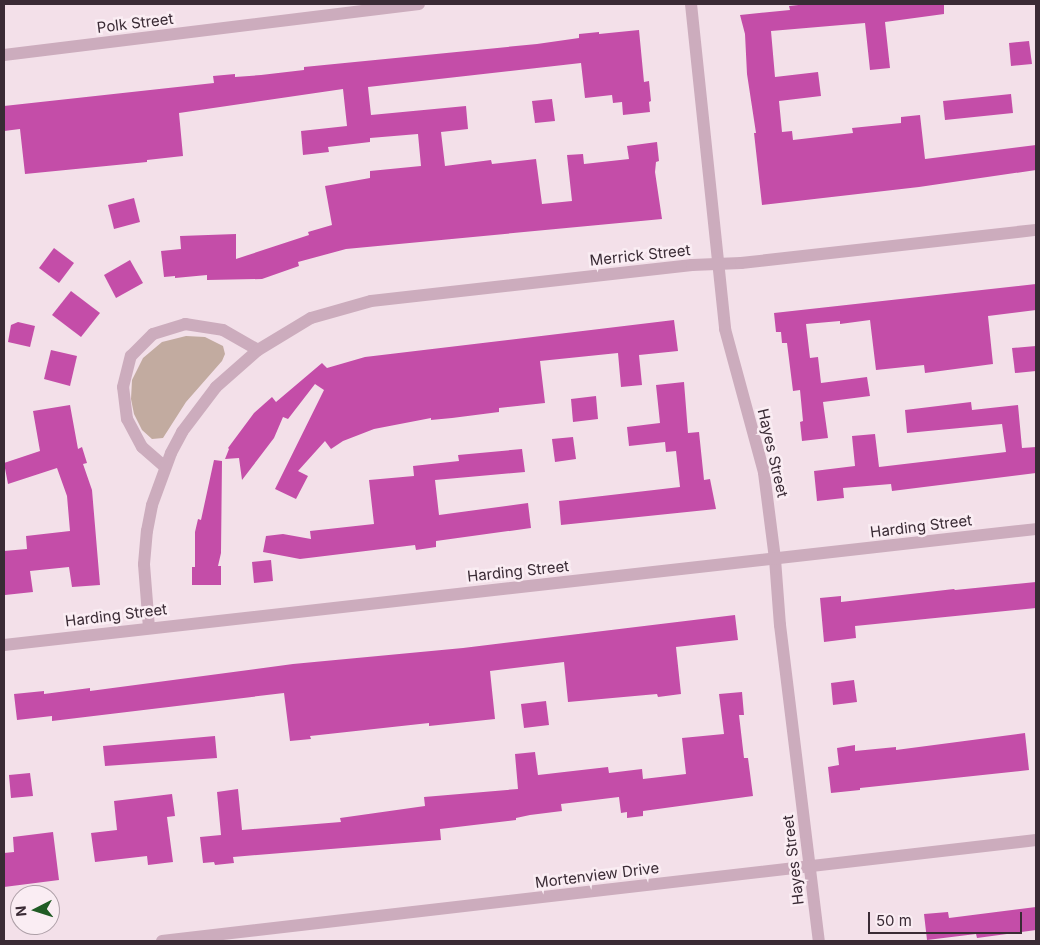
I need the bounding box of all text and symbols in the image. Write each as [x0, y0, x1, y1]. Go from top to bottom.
street label: Polk Street [96, 9, 174, 37]
street label: Merrick Street [589, 241, 691, 269]
street label: Hayes Street [754, 407, 792, 499]
street label: Harding Street [869, 511, 973, 541]
street label: Harding Street [466, 557, 570, 585]
street label: Harding Street [64, 600, 168, 630]
street label: Hayes Street [779, 814, 807, 906]
street label: Mortenview Drive [534, 858, 660, 892]
north arrow [10, 885, 60, 935]
scale bar [870, 902, 1024, 934]
text: N [12, 905, 29, 917]
text: 50 m [876, 911, 912, 930]

